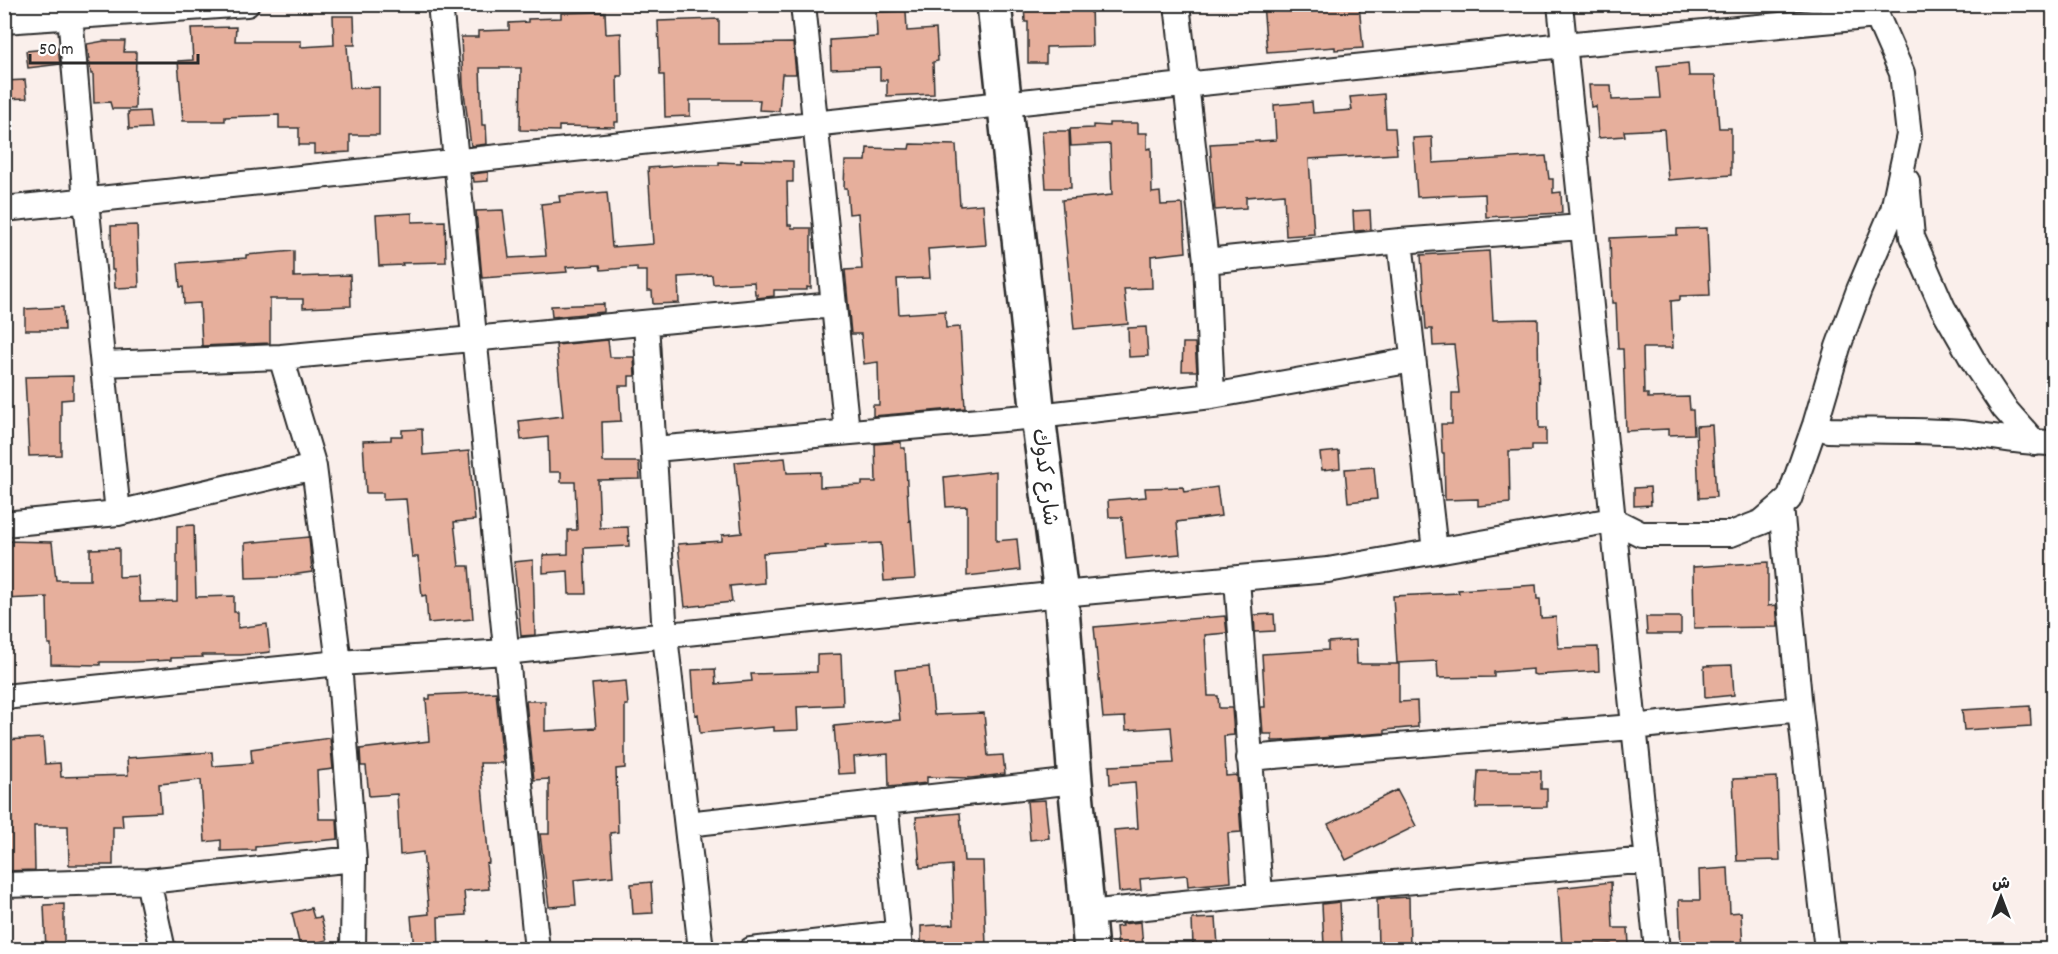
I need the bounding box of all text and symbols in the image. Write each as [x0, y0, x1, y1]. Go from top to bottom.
scale bar [30, 27, 198, 65]
text: 50 m [39, 38, 74, 63]
street label: شارع كدوك [1022, 427, 1064, 528]
north arrow [1971, 867, 2031, 927]
text: ش [1992, 873, 2010, 896]

